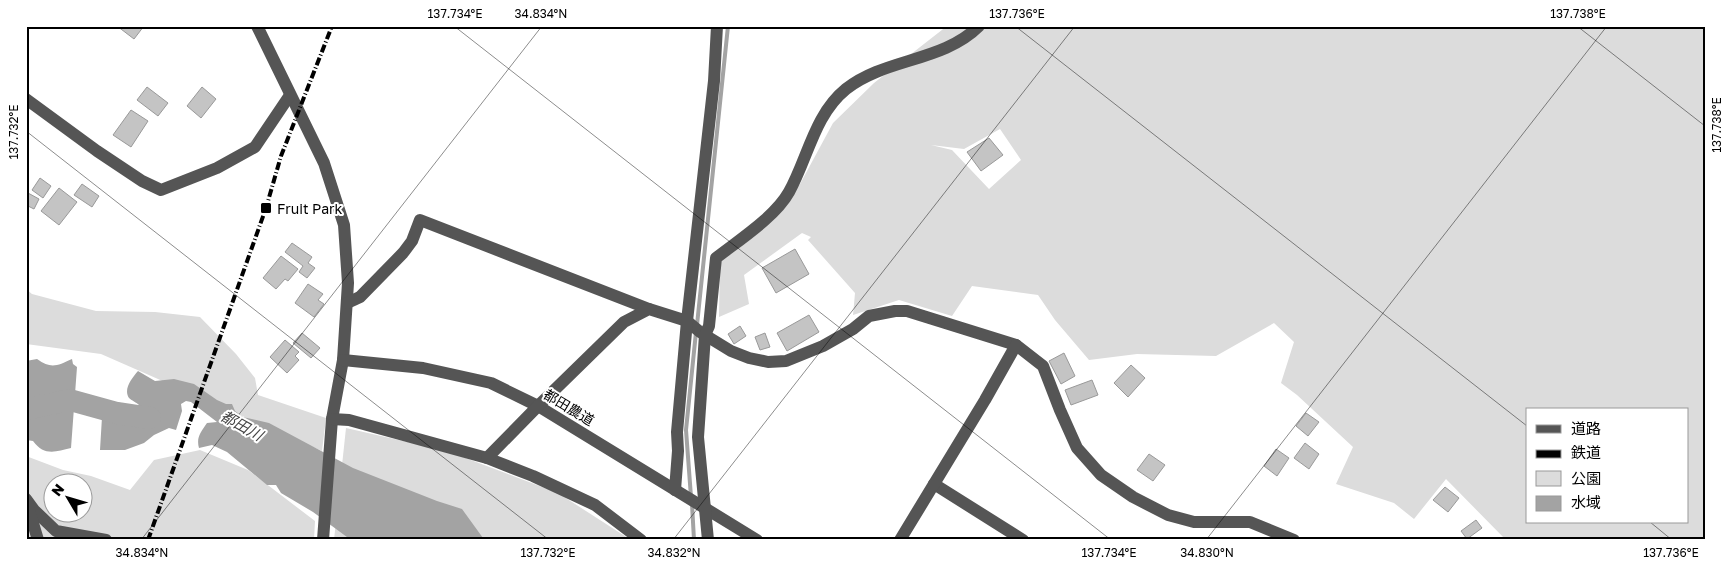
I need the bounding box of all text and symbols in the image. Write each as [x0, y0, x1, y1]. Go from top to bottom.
text: 137.734°E [428, 6, 482, 21]
text: 34.834°N [515, 6, 567, 21]
text: 137.736°E [989, 6, 1045, 21]
text: 137.738°E [1550, 6, 1606, 21]
text: 137.738°E [1709, 97, 1724, 153]
text: 137.732°E [6, 104, 21, 160]
place label: Fruit Park [277, 200, 343, 217]
marker: Fruit Park [259, 201, 273, 215]
street label: 都田農道 [541, 385, 597, 429]
water label: 都田川 [218, 406, 268, 445]
legend [1526, 408, 1688, 524]
text: 道路 [1571, 419, 1601, 437]
text: 鉄道 [1571, 443, 1601, 461]
text: 公園 [1571, 469, 1601, 487]
north arrow [42, 474, 92, 524]
text: N [47, 480, 67, 499]
text: 水域 [1571, 493, 1601, 511]
text: 34.834°N [116, 545, 168, 560]
text: 137.732°E [520, 545, 576, 560]
text: 34.832°N [647, 545, 701, 560]
text: 137.734°E [1082, 545, 1136, 560]
text: 34.830°N [1180, 545, 1234, 560]
text: 137.736°E [1643, 545, 1699, 560]

